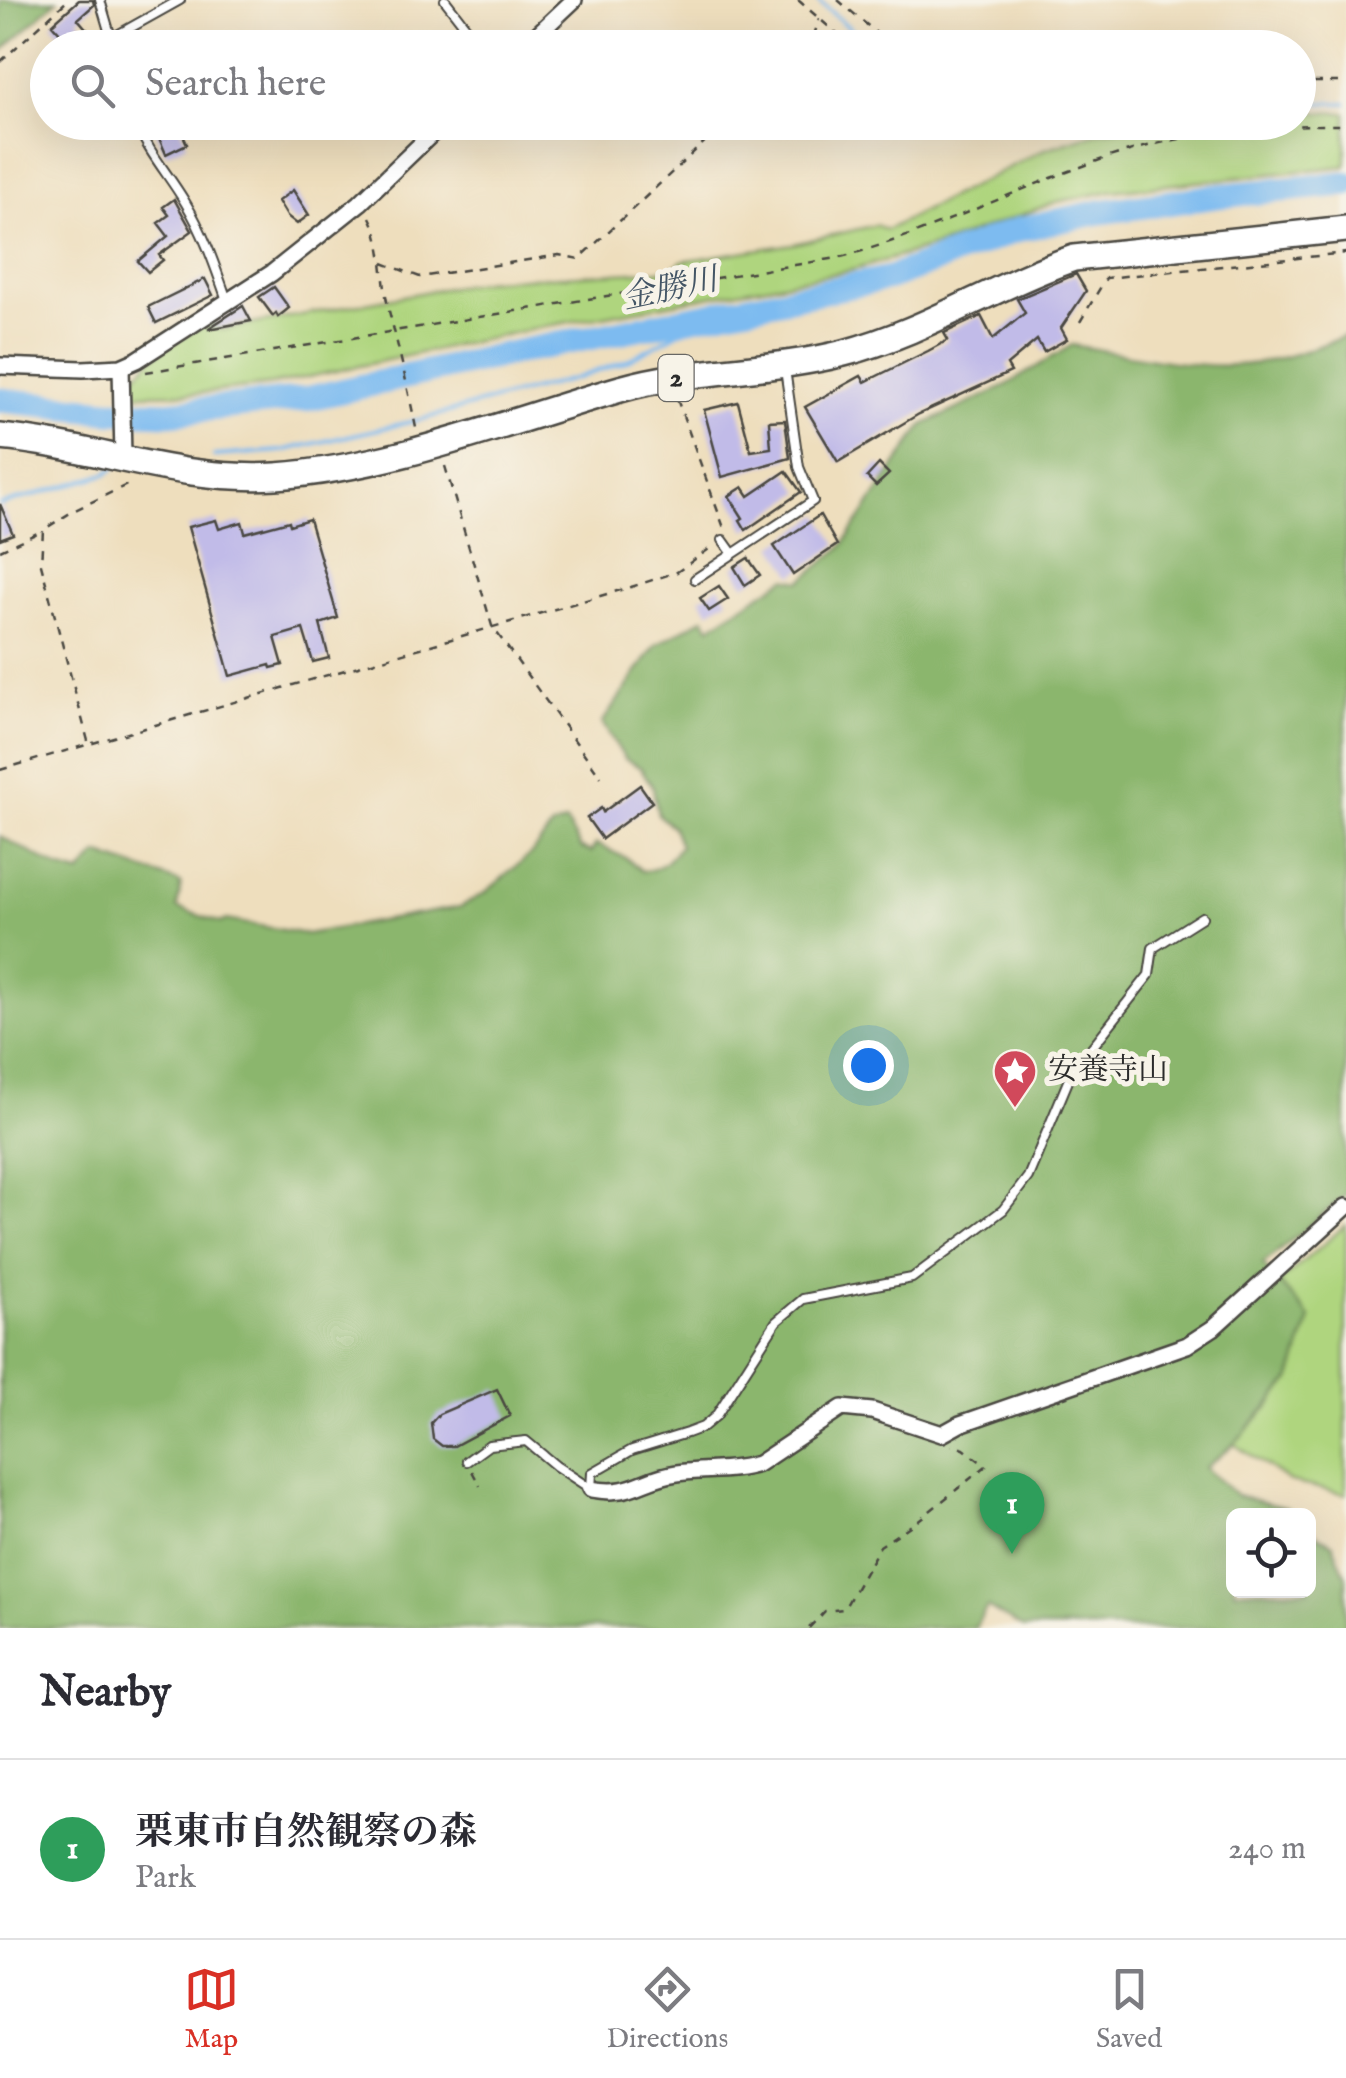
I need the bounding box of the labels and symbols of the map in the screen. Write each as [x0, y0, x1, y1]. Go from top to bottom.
water label: 金勝川 [619, 259, 724, 320]
road number: 2 [658, 355, 694, 401]
your location [843, 1040, 894, 1091]
place icon: 安養寺山 [992, 1048, 1038, 1109]
place label: 安養寺山 [1048, 1052, 1168, 1090]
pin: 1 [980, 1472, 1044, 1554]

